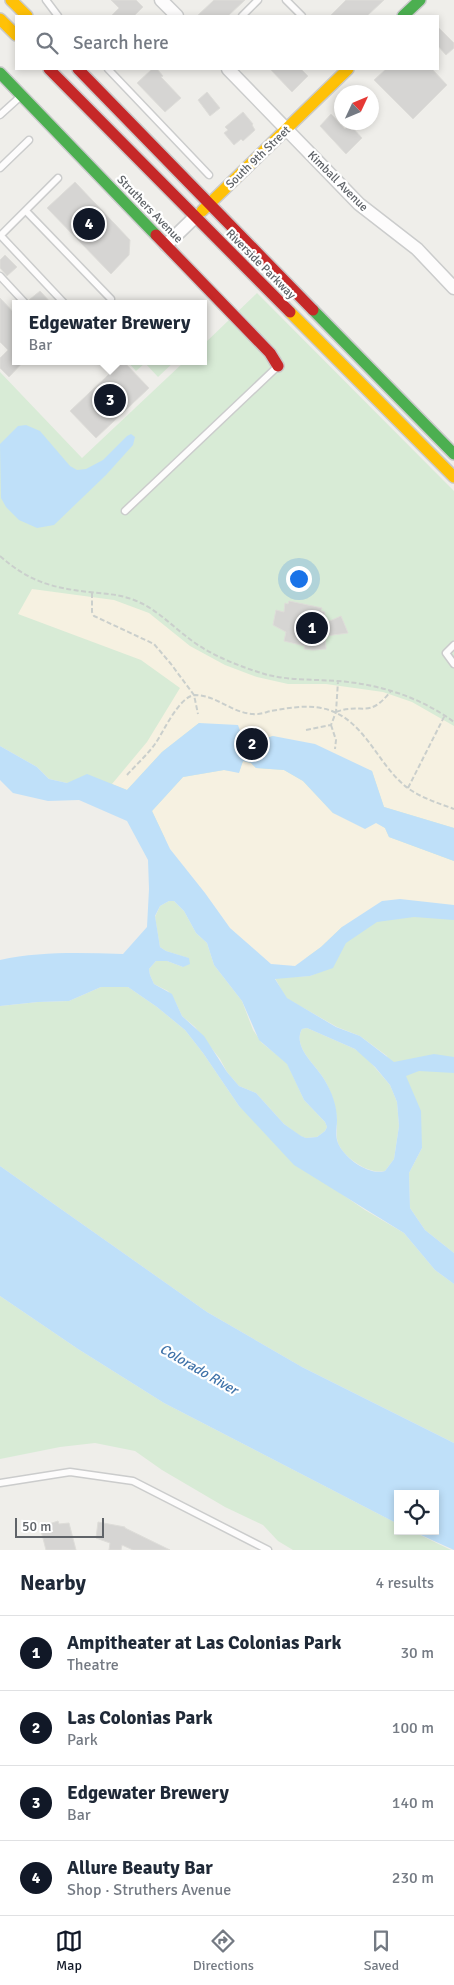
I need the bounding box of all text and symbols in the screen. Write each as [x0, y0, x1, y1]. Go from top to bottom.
search box [15, 15, 439, 70]
icon: search [33, 29, 61, 57]
text: Search here [73, 31, 169, 55]
north arrow [334, 85, 379, 130]
street label: South 9th Street [223, 123, 294, 192]
street label: Kimball Avenue [304, 148, 371, 215]
street label: Struthers Avenue [114, 172, 186, 246]
pin: 4 [73, 205, 105, 243]
street label: Riverside Parkway [223, 226, 299, 303]
popup [12, 300, 207, 365]
text: Edgewater Brewery [29, 311, 190, 335]
text: Bar [29, 335, 52, 355]
pin: 3 [94, 381, 126, 419]
your location [286, 566, 312, 592]
pin: 1 [296, 609, 328, 647]
pin: 2 [236, 725, 268, 763]
water label: Colorado River [157, 1340, 242, 1400]
map controls [394, 1490, 439, 1535]
button: locate [394, 1490, 439, 1535]
scale bar [15, 1515, 104, 1538]
text: 50 m [22, 1518, 51, 1535]
text: Nearby [20, 1570, 86, 1596]
text: 4 results [375, 1573, 434, 1593]
text: Ampitheater at Las Colonias Park [67, 1631, 342, 1655]
text: 1 [32, 1643, 40, 1663]
text: 30 m [400, 1643, 434, 1663]
text: Theatre [67, 1655, 119, 1675]
text: Las Colonias Park [67, 1706, 213, 1730]
text: 2 [32, 1718, 40, 1738]
text: 100 m [392, 1718, 434, 1738]
text: Park [67, 1730, 98, 1750]
text: Edgewater Brewery [67, 1781, 229, 1805]
text: 3 [32, 1793, 40, 1813]
text: 140 m [392, 1793, 434, 1813]
text: Bar [67, 1805, 91, 1825]
text: Allure Beauty Bar [67, 1856, 213, 1880]
text: 4 [32, 1868, 40, 1888]
text: 230 m [392, 1868, 434, 1888]
text: Shop · Struthers Avenue [67, 1880, 231, 1900]
tab: Map [55, 1927, 83, 1974]
tab: Directions [193, 1927, 254, 1974]
tab: Saved [364, 1927, 399, 1974]

